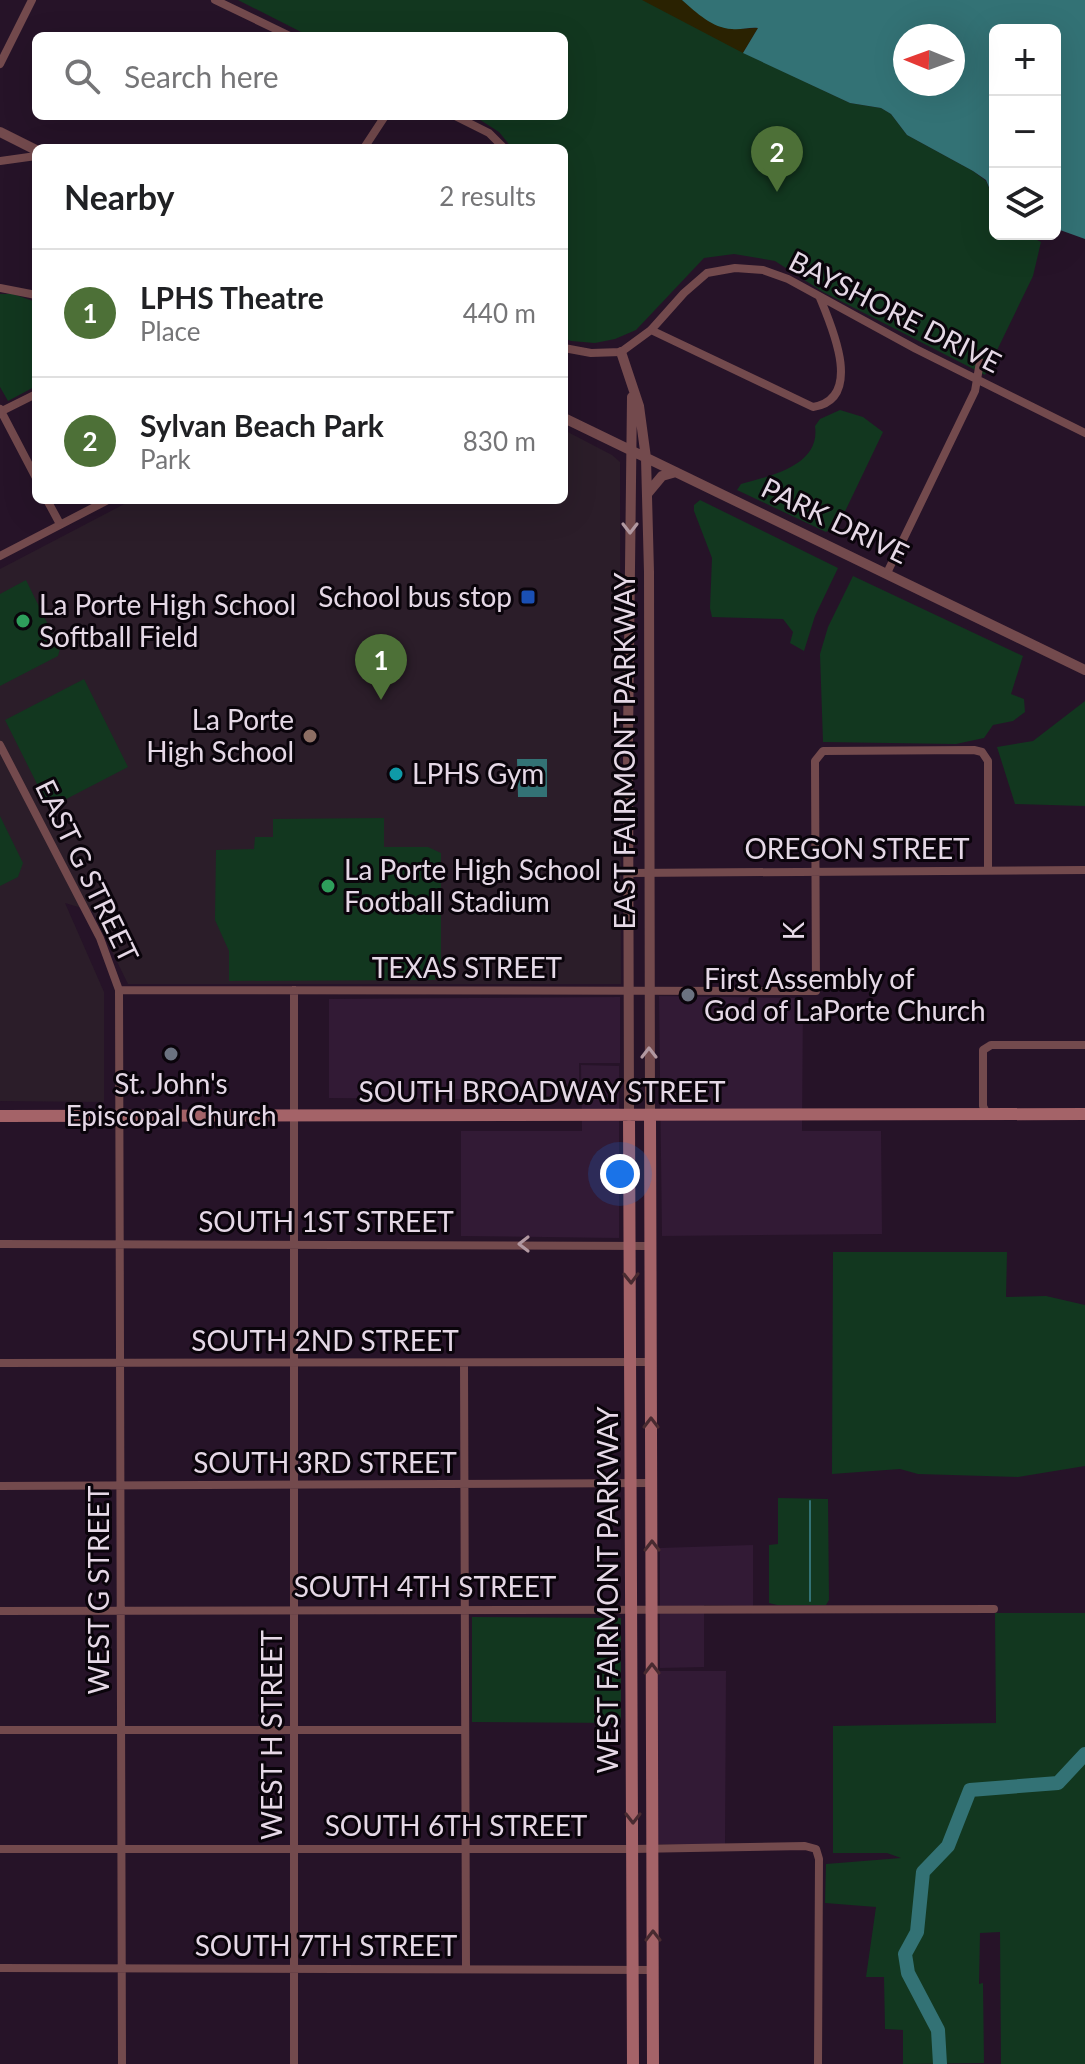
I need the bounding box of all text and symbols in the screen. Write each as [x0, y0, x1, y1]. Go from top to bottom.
north arrow [893, 24, 965, 96]
map controls [989, 24, 1061, 240]
button: + [989, 24, 1061, 96]
search box [32, 32, 568, 120]
icon: search [60, 54, 104, 98]
text: Search here [124, 58, 279, 94]
button: − [989, 96, 1061, 168]
pin: 2 [751, 126, 803, 192]
button: layers [989, 168, 1061, 240]
text: Nearby [64, 176, 175, 217]
text: 2 results [439, 180, 536, 212]
street label: BAYSHORE DRIVE [784, 243, 1007, 379]
text: LPHS Theatre [140, 279, 324, 315]
text: 1 [82, 297, 98, 329]
text: 440 m [463, 297, 536, 329]
text: Place [140, 315, 201, 347]
text: Sylvan Beach Park [140, 407, 384, 443]
text: 2 [82, 425, 98, 457]
text: 830 m [463, 425, 536, 457]
text: Park [140, 443, 191, 475]
street label: PARK DRIVE [756, 470, 915, 570]
one-way arrow [621, 522, 639, 535]
street label: EAST FAIRMONT PARKWAY [607, 572, 641, 930]
place label: School bus stop [318, 579, 512, 613]
place label: La Porte High School Softball Field [39, 587, 296, 653]
marker: School bus stop [519, 588, 537, 606]
marker: La Porte High School Softball Field [14, 612, 32, 630]
pin: 1 [355, 634, 407, 700]
place label: La Porte High School [146, 702, 294, 768]
marker: La Porte High School [301, 727, 319, 745]
place label: LPHS Gym [412, 756, 544, 790]
marker: LPHS Gym [387, 765, 405, 783]
street label: EAST G STREET [29, 774, 147, 968]
street label: OREGON STREET [744, 831, 970, 865]
place label: La Porte High School Football Stadium [344, 852, 601, 918]
marker: La Porte High School Football Stadium [319, 877, 337, 895]
street label: K [776, 921, 810, 940]
street label: TEXAS STREET [372, 950, 563, 984]
place label: First Assembly of God of LaPorte Church [704, 961, 986, 1027]
marker: First Assembly of God of LaPorte Church [679, 986, 697, 1004]
marker: St. John's Episcopal Church [162, 1045, 180, 1063]
one-way arrow [640, 1046, 658, 1059]
place label: St. John's Episcopal Church [65, 1066, 277, 1132]
street label: SOUTH BROADWAY STREET [358, 1074, 726, 1108]
your location [600, 1154, 640, 1194]
street label: SOUTH 1ST STREET [198, 1204, 454, 1238]
one-way arrow [517, 1235, 530, 1253]
one-way arrow [622, 1272, 640, 1285]
street label: SOUTH 2ND STREET [191, 1323, 459, 1357]
street label: WEST FAIRMONT PARKWAY [590, 1406, 624, 1774]
one-way arrow [642, 1416, 660, 1429]
street label: SOUTH 3RD STREET [193, 1445, 457, 1479]
street label: WEST G STREET [81, 1485, 115, 1694]
one-way arrow [643, 1539, 660, 1552]
street label: SOUTH 4TH STREET [294, 1569, 557, 1603]
street label: WEST H STREET [254, 1630, 288, 1840]
one-way arrow [643, 1662, 661, 1675]
street label: SOUTH 6TH STREET [325, 1808, 588, 1842]
one-way arrow [624, 1812, 641, 1825]
street label: SOUTH 7TH STREET [195, 1928, 458, 1962]
one-way arrow [644, 1929, 662, 1942]

